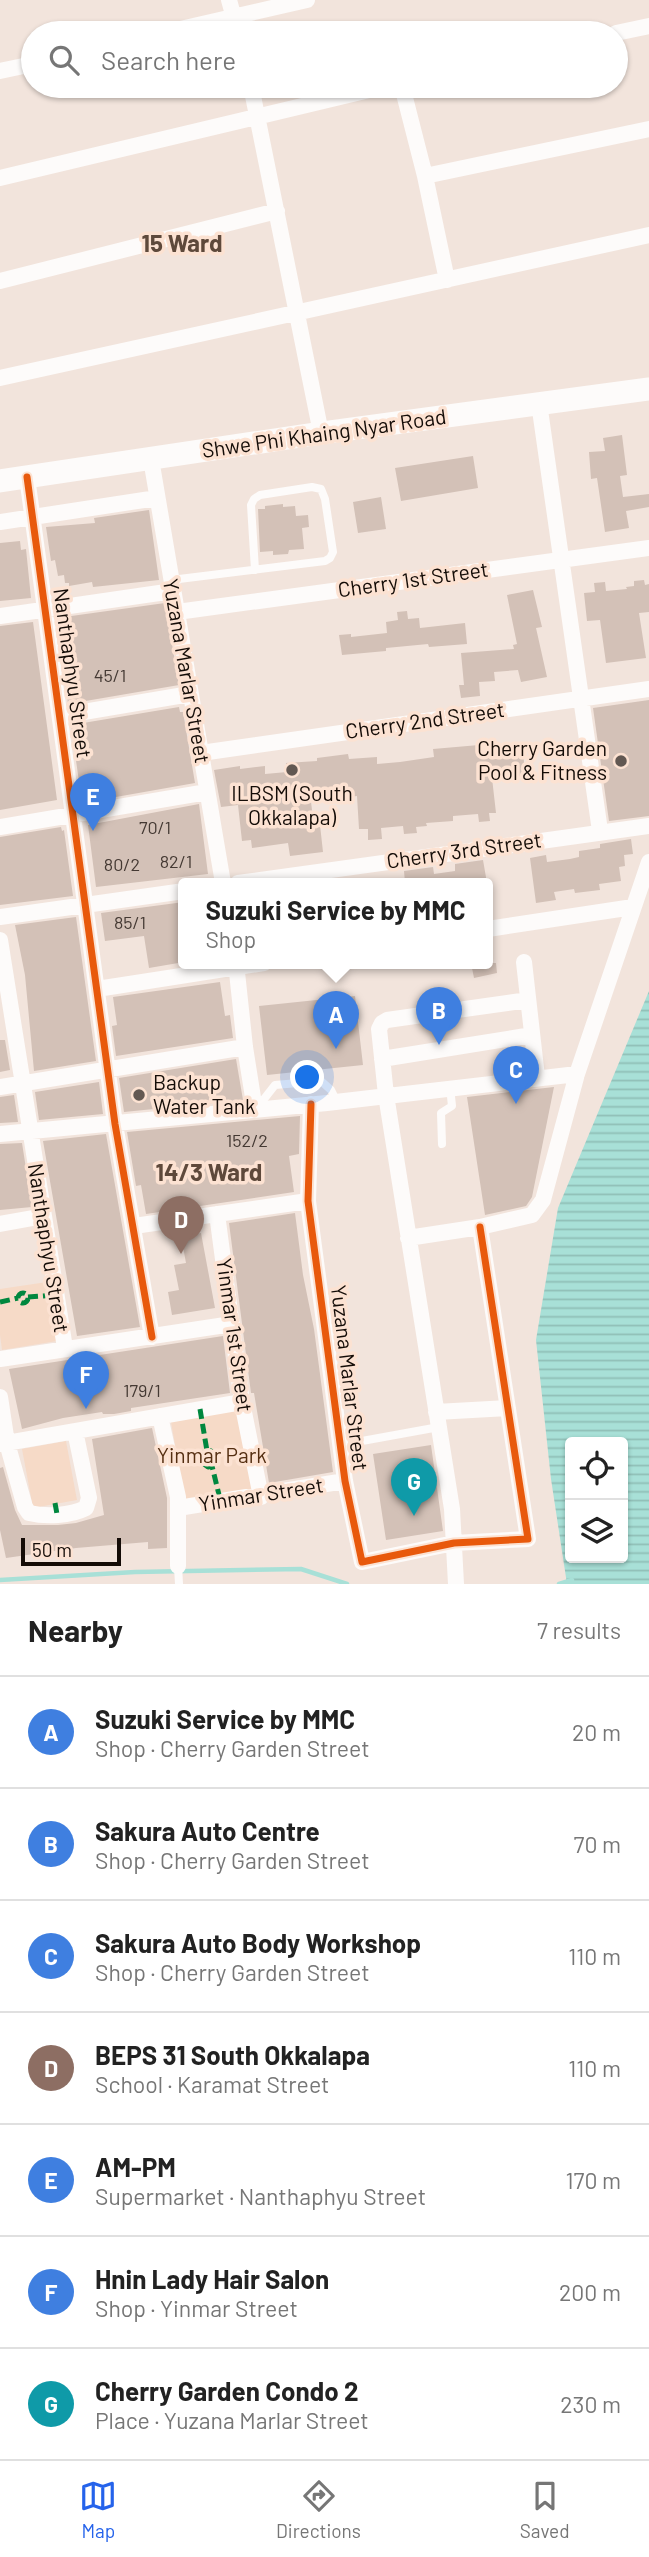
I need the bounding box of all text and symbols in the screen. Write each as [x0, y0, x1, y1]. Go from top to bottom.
search box [21, 21, 628, 98]
icon: search [45, 41, 83, 79]
text: Search here [101, 44, 236, 75]
district label: 15 Ward [142, 228, 222, 257]
street label: Shwe Phi Khaing Nyar Road [200, 403, 448, 462]
street label: Cherry 1st Street [336, 556, 490, 601]
street label: Yuzana Marlar Street [159, 576, 216, 765]
street label: Nanthaphyu Street [49, 586, 98, 759]
house number: 45/1 [94, 664, 126, 686]
street label: Cherry 2nd Street [344, 696, 506, 743]
place label: Cherry Garden Pool & Fitness [477, 735, 607, 784]
marker: Cherry Garden Pool & Fitness [613, 753, 629, 769]
marker: ILBSM (South Okkalapa) [284, 762, 300, 778]
pin: E [70, 773, 116, 831]
place label: ILBSM (South Okkalapa) [231, 780, 353, 829]
house number: 70/1 [139, 816, 171, 838]
street label: Cherry 3rd Street [385, 826, 543, 873]
house number: 82/1 [160, 850, 192, 872]
house number: 80/2 [104, 853, 140, 875]
popup [178, 878, 493, 969]
text: Suzuki Service by MMC [205, 894, 466, 925]
house number: 85/1 [114, 911, 146, 933]
text: Shop [205, 925, 256, 953]
pin: B [416, 987, 462, 1045]
pin: A [313, 991, 359, 1049]
pin: C [493, 1046, 539, 1104]
your location [290, 1060, 324, 1094]
place label: Backup Water Tank [153, 1069, 256, 1118]
marker: Backup Water Tank [131, 1087, 147, 1103]
house number: 152/2 [226, 1129, 268, 1151]
district label: 14/3 Ward [156, 1157, 262, 1186]
street label: Nanthaphyu Street [24, 1161, 75, 1334]
pin: D [158, 1196, 204, 1254]
street label: Yinmar 1st Street [212, 1256, 259, 1413]
street label: Yuzana Marlar Street [327, 1283, 374, 1472]
pin: F [63, 1351, 109, 1409]
house number: 179/1 [123, 1379, 161, 1401]
map controls [565, 1437, 628, 1563]
button: locate [565, 1437, 628, 1500]
park label: Yinmar Park [157, 1442, 267, 1467]
pin: G [391, 1458, 437, 1516]
street label: Yinmar Street [197, 1471, 325, 1516]
button: layers [565, 1500, 628, 1563]
scale bar [21, 1535, 121, 1567]
text: 50 m [32, 1538, 72, 1561]
text: Nearby [28, 1612, 123, 1648]
text: 7 results [537, 1616, 621, 1644]
text: Suzuki Service by MMC [95, 1703, 355, 1734]
text: A [43, 1718, 59, 1746]
text: 20 m [572, 1718, 621, 1746]
text: Shop · Cherry Garden Street [95, 1734, 370, 1762]
text: Sakura Auto Centre [95, 1815, 320, 1846]
text: B [44, 1830, 58, 1858]
text: 70 m [574, 1830, 621, 1858]
text: Shop · Cherry Garden Street [95, 1846, 370, 1874]
text: Sakura Auto Body Workshop [95, 1927, 421, 1958]
text: C [44, 1942, 58, 1970]
text: 110 m [568, 1942, 621, 1970]
text: Shop · Cherry Garden Street [95, 1958, 370, 1986]
text: BEPS 31 South Okkalapa [95, 2039, 370, 2070]
text: D [44, 2054, 58, 2082]
text: 110 m [568, 2054, 621, 2082]
text: School · Karamat Street [95, 2070, 329, 2098]
text: AM-PM [95, 2151, 176, 2182]
text: E [44, 2166, 58, 2194]
text: 170 m [565, 2166, 621, 2194]
text: Supermarket · Nanthaphyu Street [95, 2182, 426, 2210]
text: Hnin Lady Hair Salon [95, 2263, 329, 2294]
text: F [45, 2278, 57, 2306]
text: 200 m [559, 2278, 621, 2306]
text: Shop · Yinmar Street [95, 2294, 298, 2322]
text: Cherry Garden Condo 2 [95, 2375, 359, 2406]
text: G [44, 2390, 58, 2418]
text: 230 m [560, 2390, 621, 2418]
text: Place · Yuzana Marlar Street [95, 2406, 369, 2434]
tab: Map [79, 2477, 117, 2542]
tab: Directions [276, 2477, 361, 2542]
tab: Saved [520, 2477, 570, 2542]

